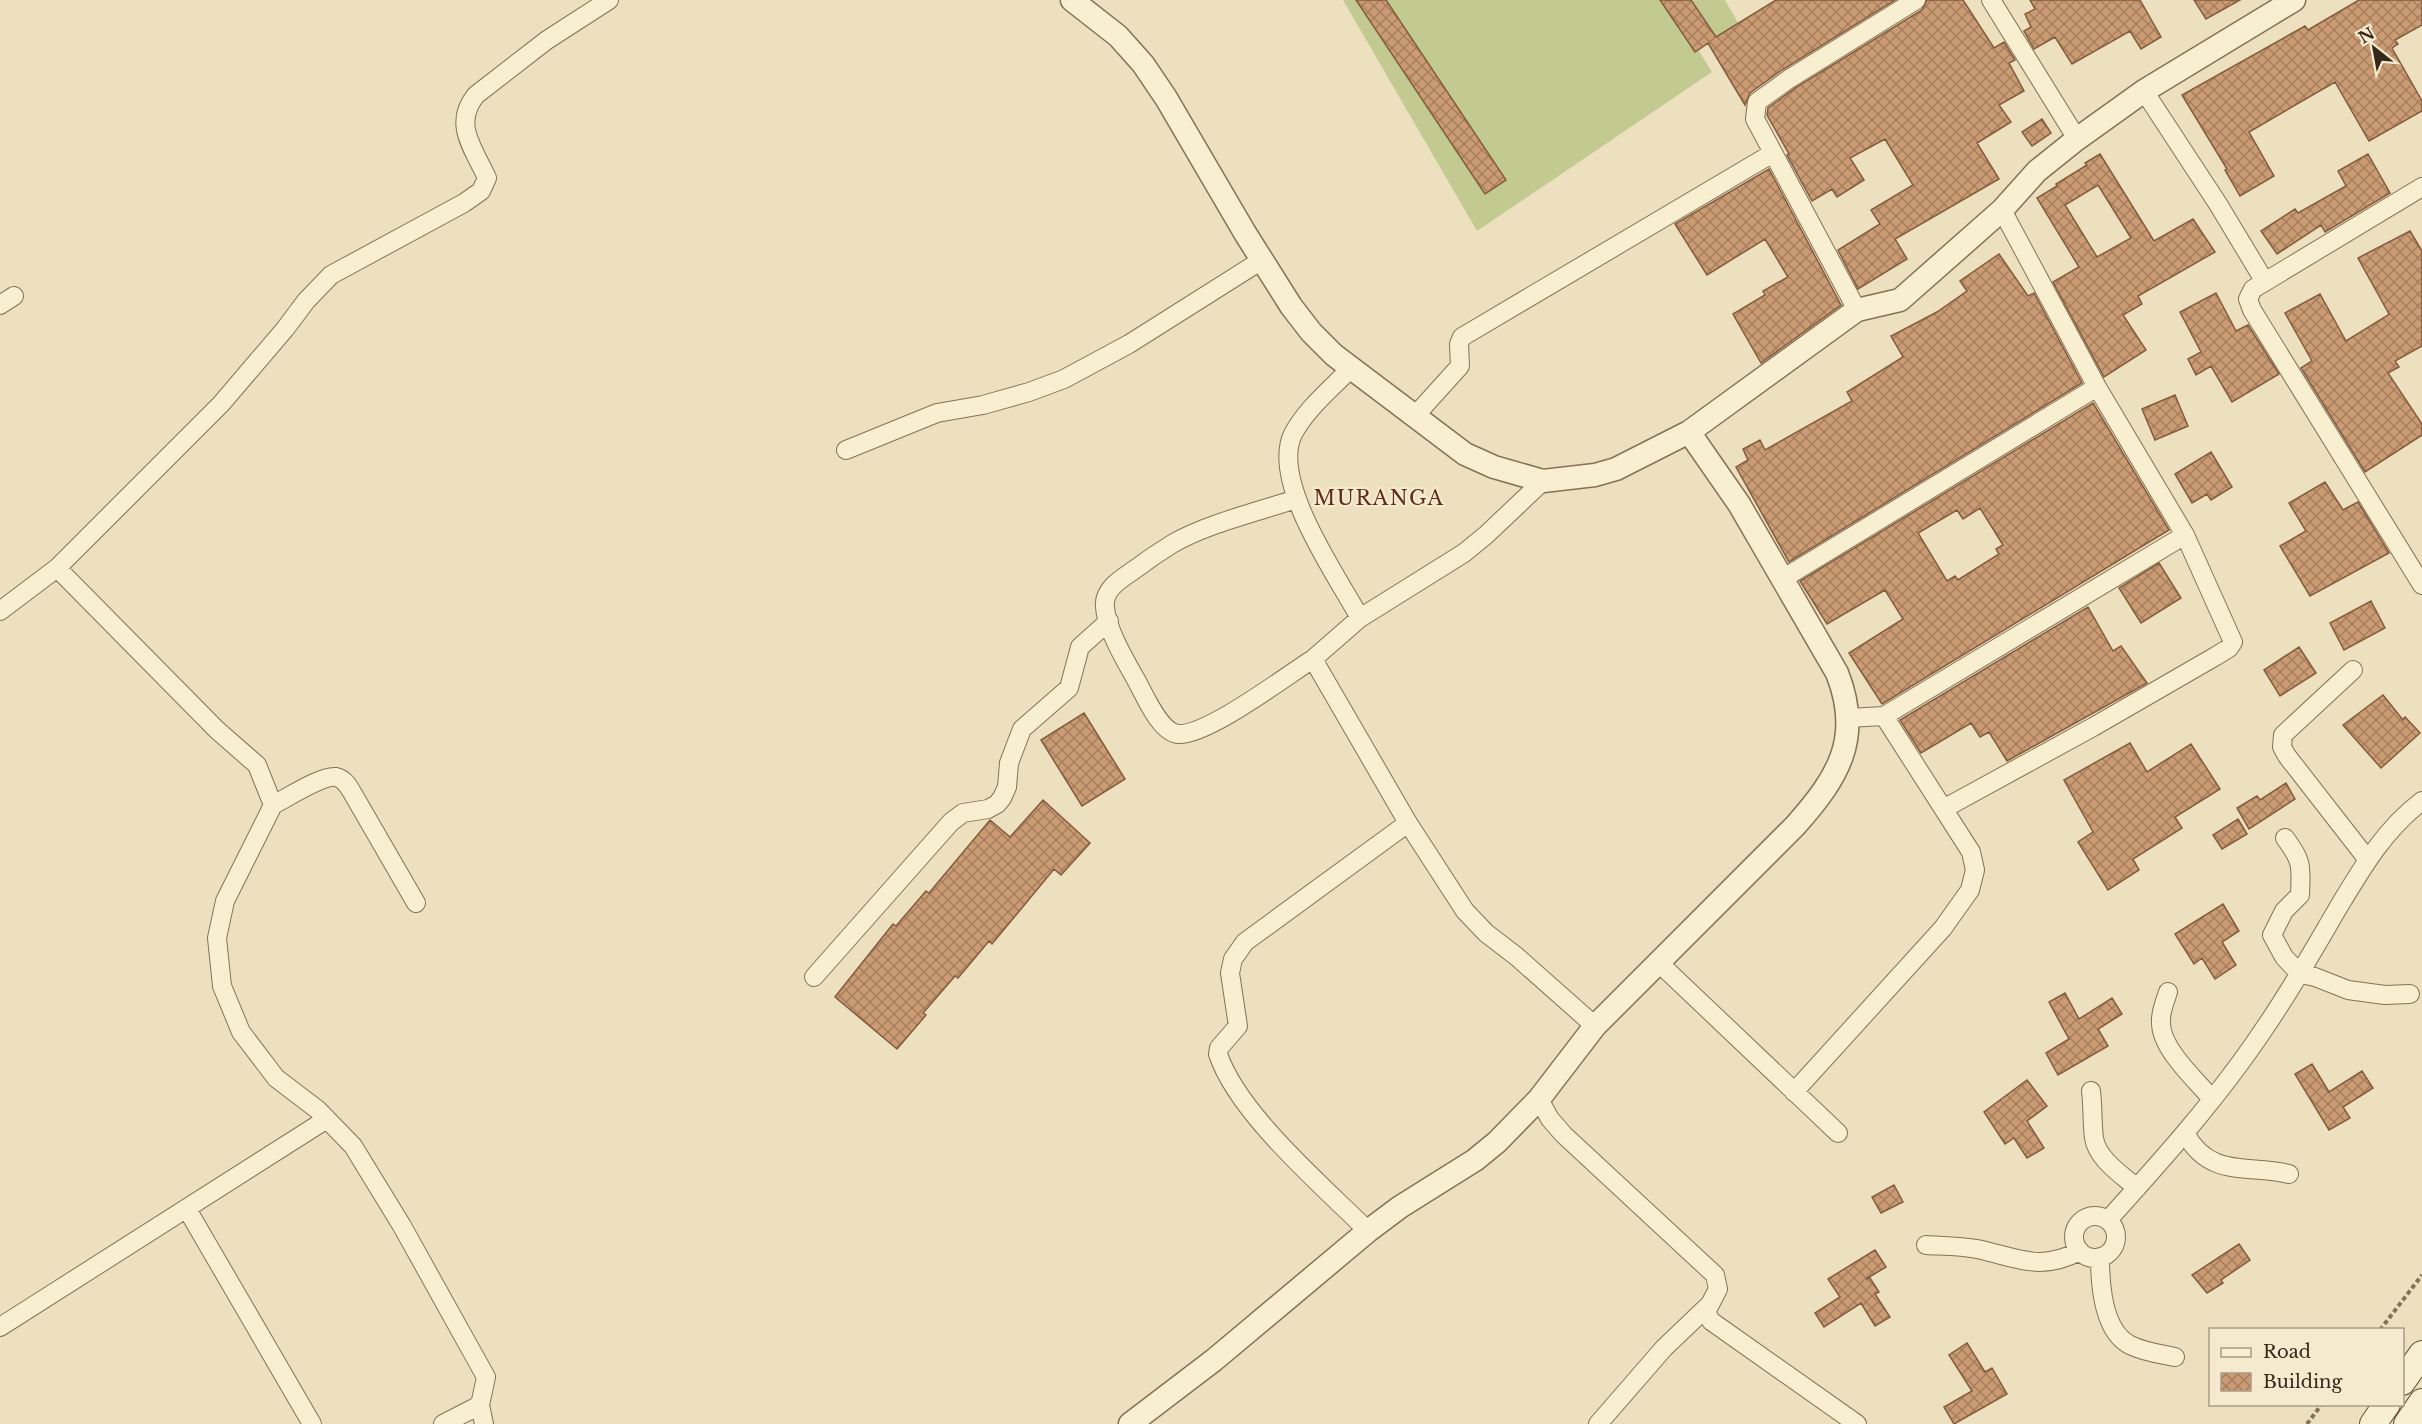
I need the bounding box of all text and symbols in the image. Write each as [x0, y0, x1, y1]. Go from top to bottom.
north arrow [2344, 18, 2404, 78]
text: N [2355, 23, 2378, 48]
district label: MURANGA [1313, 486, 1445, 510]
legend [2209, 1328, 2404, 1406]
text: Road [2263, 1341, 2311, 1363]
text: Building [2263, 1371, 2342, 1393]

